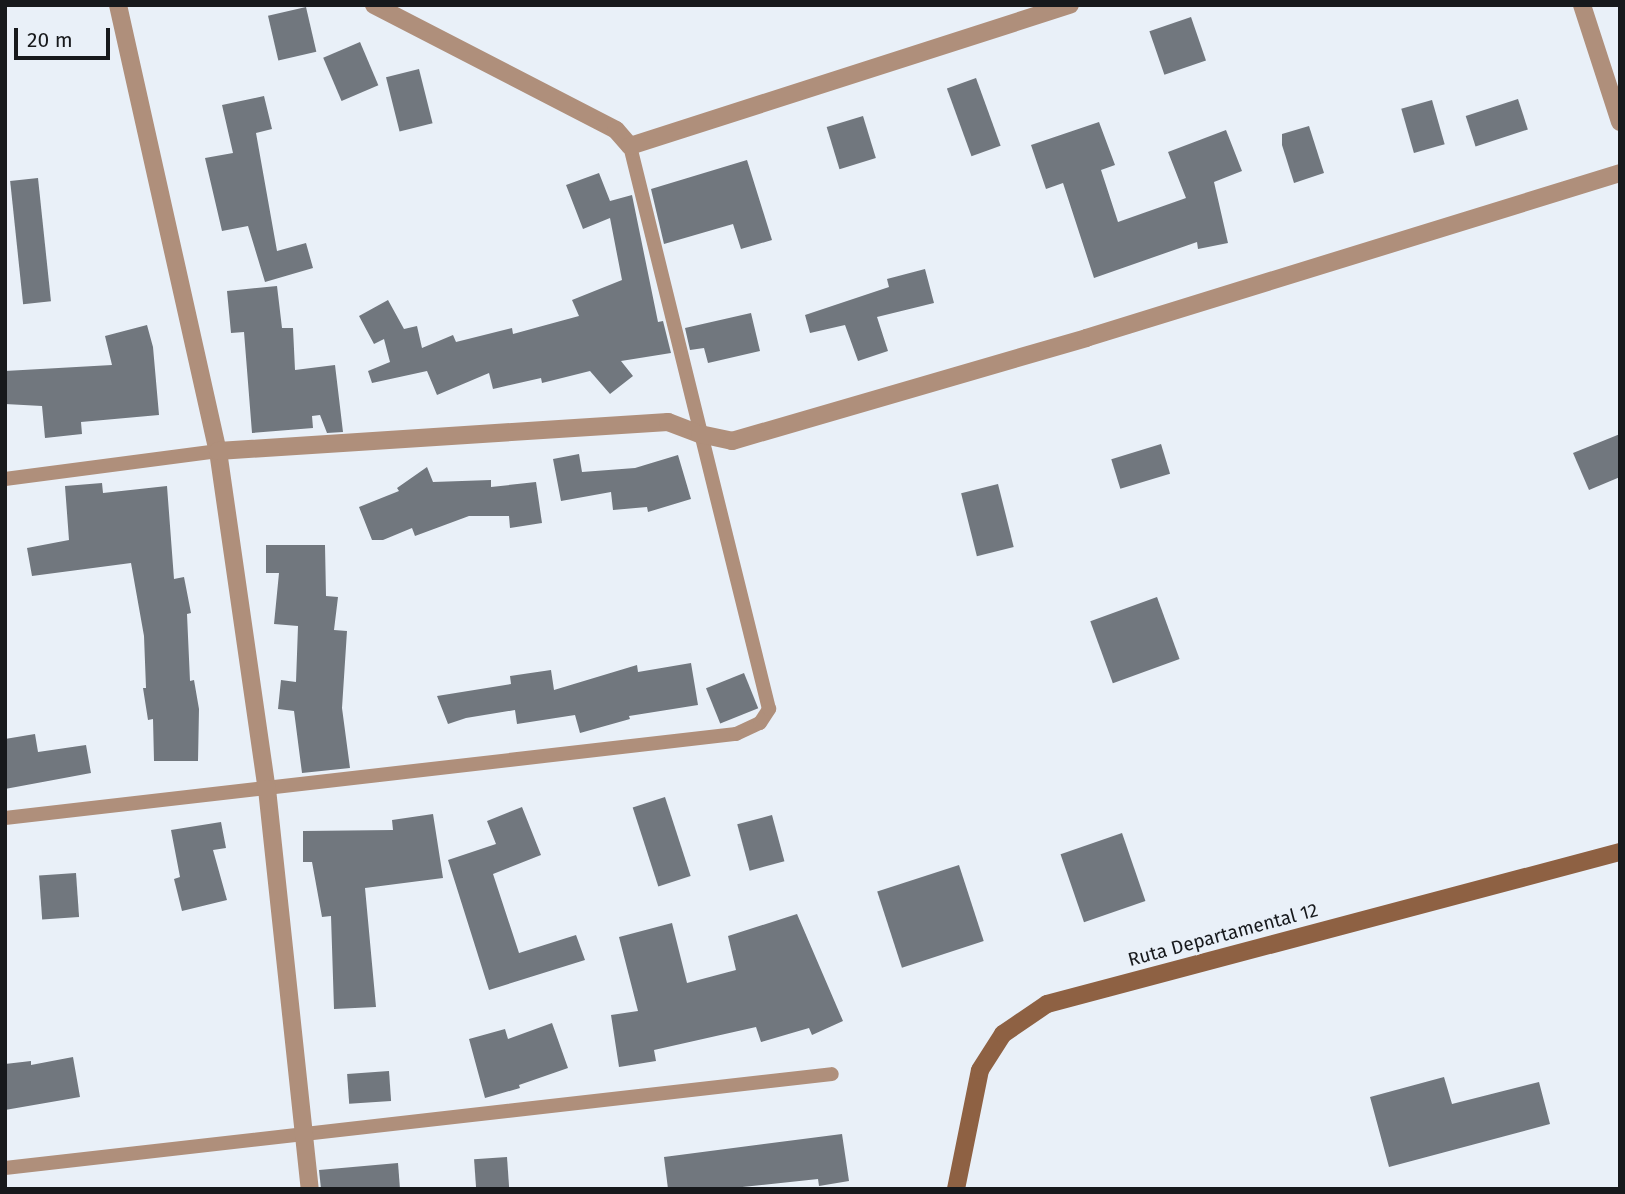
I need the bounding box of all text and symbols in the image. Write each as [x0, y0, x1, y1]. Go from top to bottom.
scale bar [18, 14, 114, 58]
text: 20 m [27, 27, 73, 53]
street label: Ruta Departamental 12 [1125, 899, 1321, 971]

